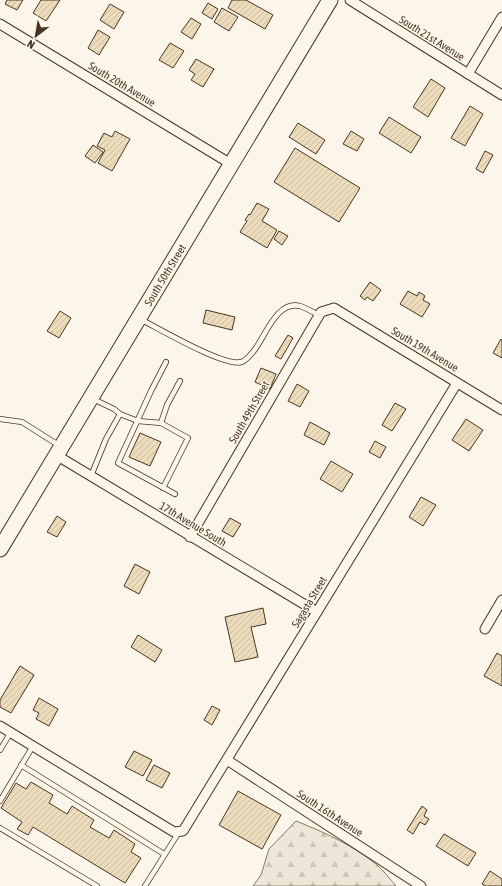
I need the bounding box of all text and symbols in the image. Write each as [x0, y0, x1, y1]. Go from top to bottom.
street label: South 21st Avenue [397, 13, 467, 63]
north arrow [16, 16, 56, 56]
text: N [25, 38, 37, 51]
street label: South 20th Avenue [86, 59, 158, 109]
street label: South 50th Street [142, 242, 188, 308]
street label: South 19th Avenue [389, 324, 461, 374]
street label: South 49th Street [226, 379, 272, 445]
street label: 17th Avenue South [157, 499, 229, 549]
street label: Sagasta Street [289, 574, 329, 630]
street label: South 16th Avenue [295, 787, 365, 839]

